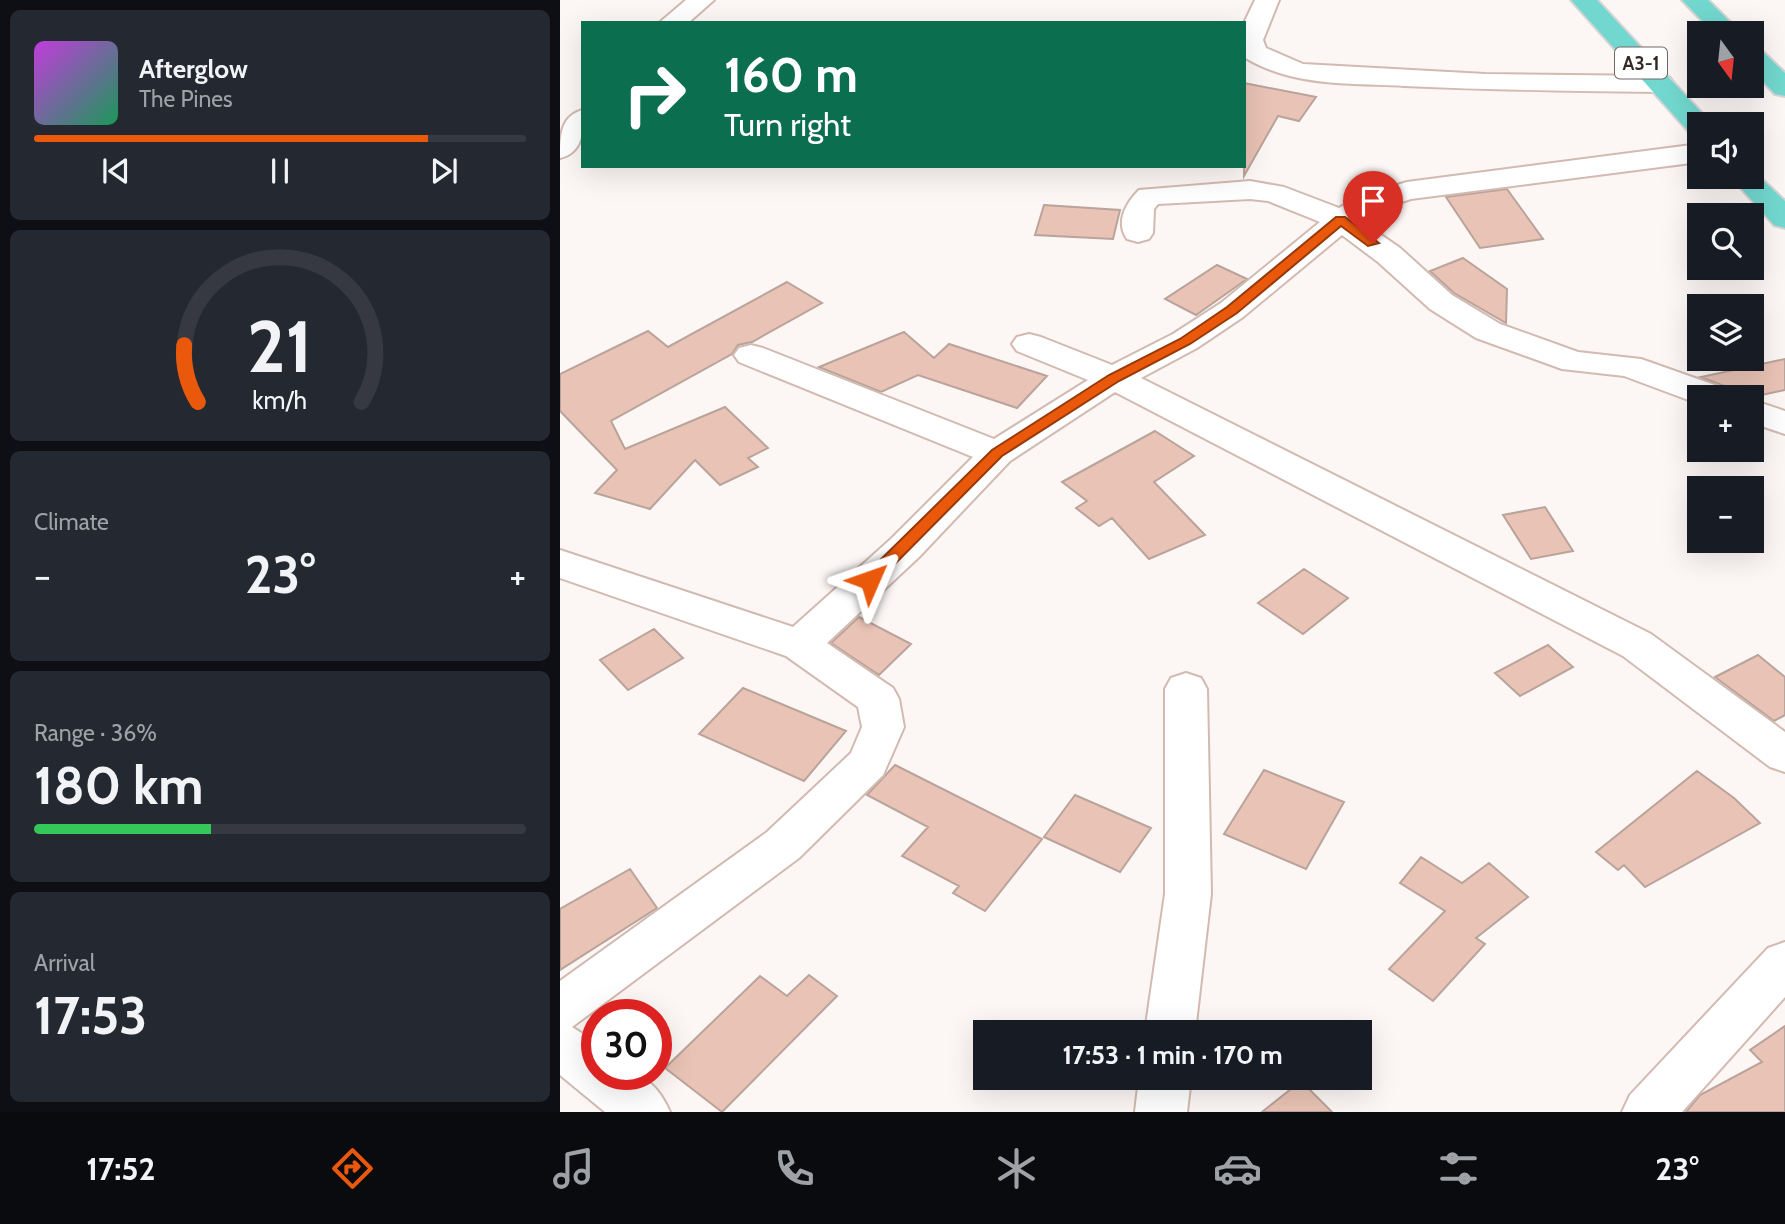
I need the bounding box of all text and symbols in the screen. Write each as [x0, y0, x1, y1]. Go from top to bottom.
north arrow [1687, 21, 1764, 98]
map controls [1687, 21, 1764, 553]
text: 160 m [724, 45, 858, 104]
road number: A3-1 [1615, 48, 1667, 78]
icon: right [609, 49, 700, 140]
text: Afterglow [139, 53, 248, 85]
text: The Pines [139, 85, 233, 113]
text: Turn right [724, 105, 851, 144]
button: sound [1687, 112, 1764, 189]
icon: previous [97, 152, 135, 190]
icon: pause [261, 152, 299, 190]
icon: next [425, 152, 463, 190]
pin [1343, 171, 1403, 243]
icon: arrive [1354, 182, 1392, 220]
button: search [1687, 203, 1764, 280]
button: layers [1687, 294, 1764, 371]
text: 21 [247, 302, 313, 390]
text: km/h [253, 384, 307, 414]
button: + [1687, 385, 1764, 462]
button: − [1687, 476, 1764, 553]
text: Climate [34, 508, 109, 536]
text: 23° [245, 543, 315, 606]
position arrow [833, 543, 907, 617]
text: − [34, 552, 51, 599]
text: + [509, 552, 526, 599]
text: Range · 36% [34, 719, 157, 747]
text: 180 km [34, 754, 203, 817]
text: Arrival [34, 949, 95, 977]
text: 17:53 [34, 984, 147, 1047]
speed limit sign: 30 [581, 999, 672, 1090]
text: 17:53 · 1 min · 170 m [1062, 1039, 1283, 1071]
icon: directions [328, 1144, 377, 1193]
icon: music [549, 1144, 598, 1193]
icon: phone [770, 1144, 819, 1193]
icon: climate [992, 1144, 1041, 1193]
icon: car [1213, 1144, 1262, 1193]
icon: filters [1434, 1144, 1483, 1193]
text: 17:52 [86, 1149, 155, 1188]
text: 23° [1655, 1149, 1699, 1188]

